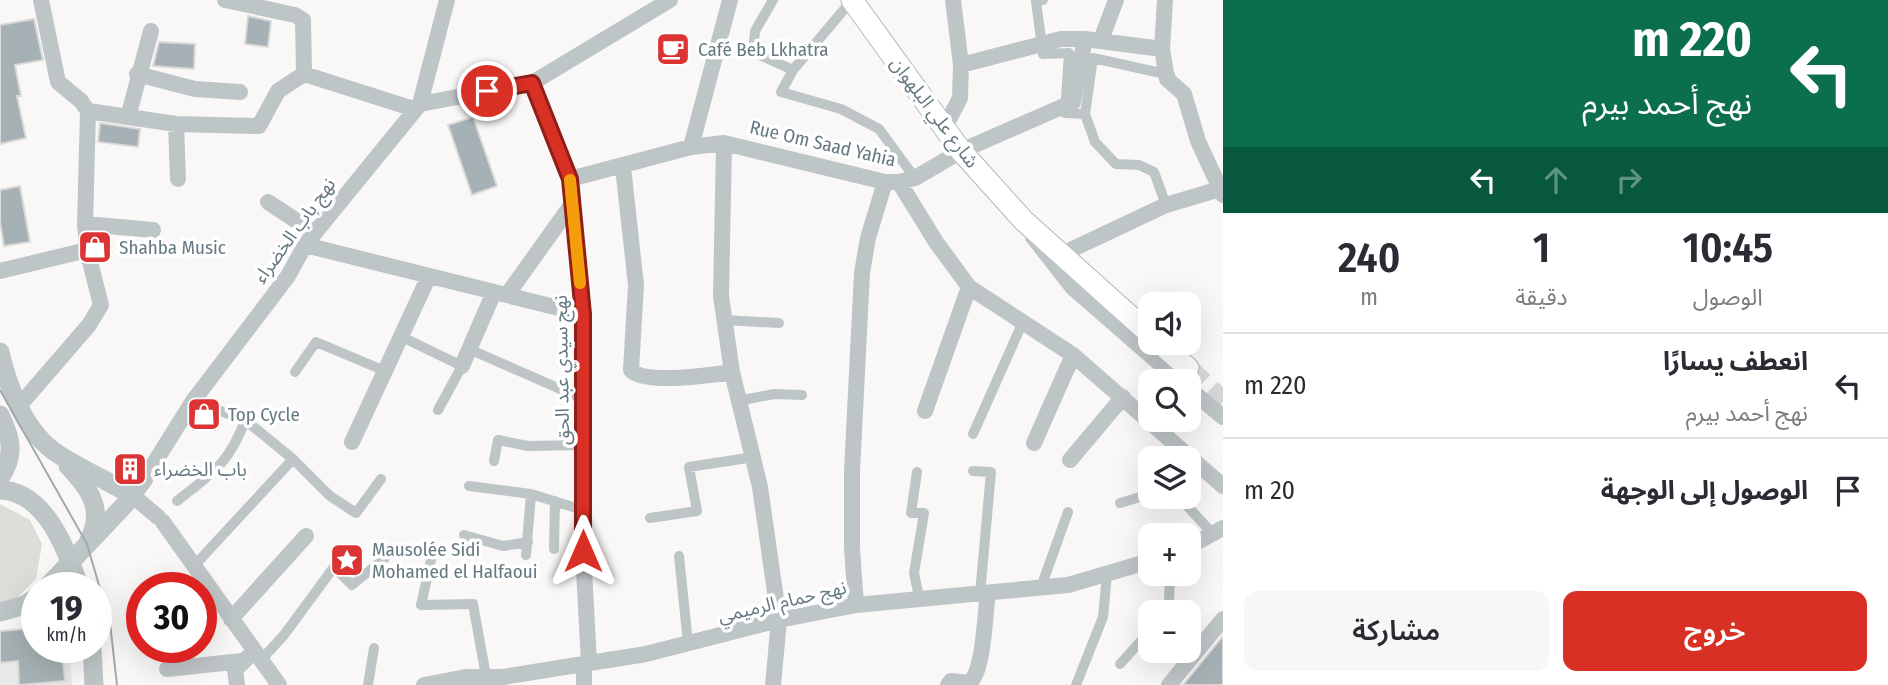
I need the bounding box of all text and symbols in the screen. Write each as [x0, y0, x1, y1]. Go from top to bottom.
text: 220 m [1632, 10, 1752, 69]
icon: left [1776, 28, 1867, 119]
cafe icon: Café Beb Lkhatra [654, 30, 692, 68]
place label: Café Beb Lkhatra [698, 38, 829, 61]
street label: شارع علي البلهوان [883, 52, 984, 174]
pin [457, 61, 517, 121]
icon: arrive [468, 72, 506, 110]
text: نهج أحمد بيرم [1582, 84, 1752, 122]
street label: Rue Om Saad Yahia [748, 116, 898, 171]
icon: left [1464, 161, 1502, 199]
icon: ahead [1537, 161, 1575, 199]
icon: right [1610, 161, 1648, 199]
street label: نهج باب الخضراء [249, 173, 343, 289]
text: 1 [1533, 223, 1550, 273]
text: 10:45 [1682, 223, 1773, 273]
shop icon: Shahba Music [76, 228, 114, 266]
text: 240 [1338, 233, 1400, 283]
place label: Shahba Music [119, 236, 226, 259]
text: m [1360, 283, 1378, 311]
text: دقيقة [1515, 283, 1568, 311]
text: الوصول [1693, 283, 1763, 311]
map controls [1138, 292, 1201, 663]
button: sound [1138, 292, 1201, 355]
street label: نهج سيدي عبد الحق [549, 295, 578, 445]
text: انعطف يسارًا [1663, 346, 1808, 377]
icon: left [1829, 367, 1867, 405]
button: search [1138, 369, 1201, 432]
text: 220 m [1244, 370, 1307, 401]
shop icon: Top Cycle [185, 395, 223, 433]
text: نهج أحمد بيرم [1686, 399, 1808, 427]
place label: Top Cycle [228, 403, 300, 426]
button: layers [1138, 446, 1201, 509]
building icon: باب الخضراء [111, 450, 149, 488]
place label: باب الخضراء [154, 458, 247, 481]
icon: arrive [1829, 472, 1867, 510]
text: 20 m [1244, 475, 1295, 506]
text: الوصول إلى الوجهة [1601, 475, 1808, 506]
position arrow [546, 514, 620, 588]
button: + [1138, 523, 1201, 586]
place label: Mausolée Sidi Mohamed el Halfaoui [372, 538, 537, 583]
place icon: Mausolée Sidi Mohamed el Halfaoui [328, 541, 366, 579]
speed limit sign: 30 [126, 572, 217, 663]
street label: نهج حمام الرميمي [716, 576, 849, 631]
text: 19 [50, 587, 83, 629]
button: مشاركة [1244, 591, 1549, 671]
button: خروج [1563, 591, 1867, 671]
button: − [1138, 600, 1201, 663]
text: km/h [46, 624, 87, 646]

